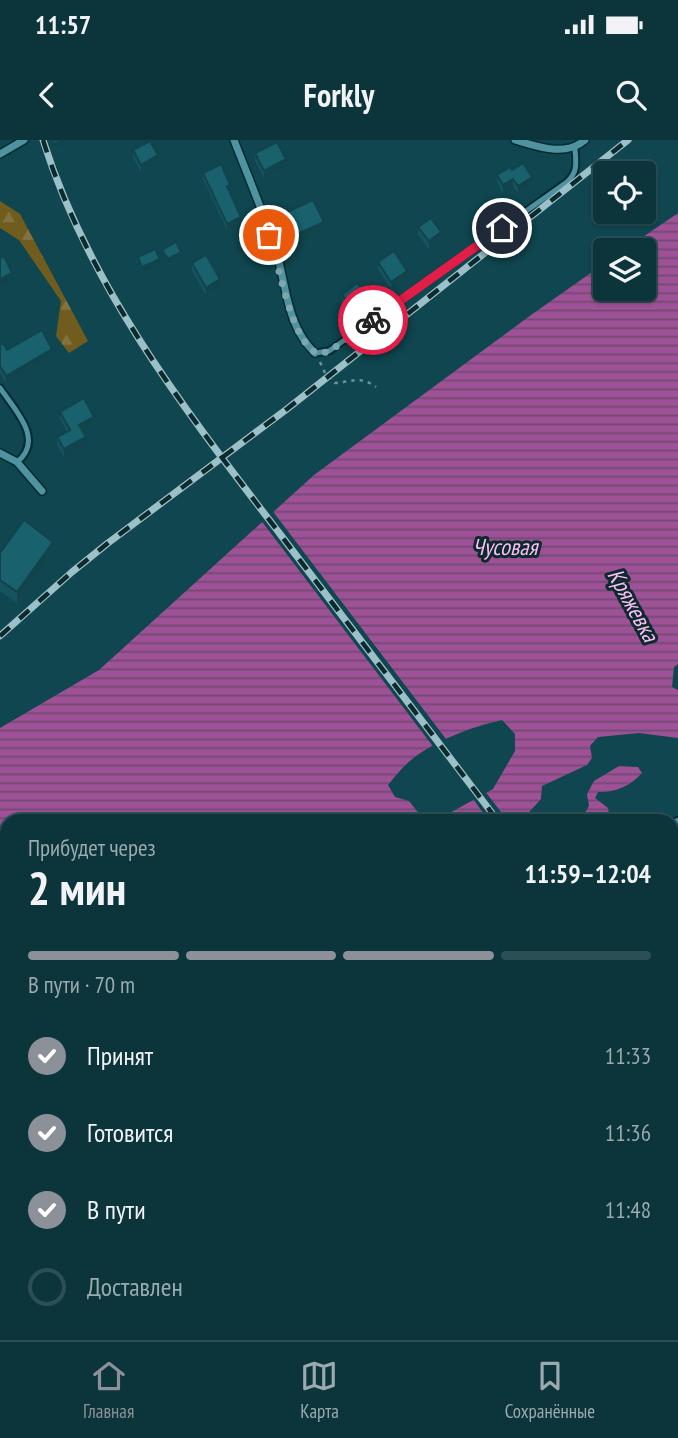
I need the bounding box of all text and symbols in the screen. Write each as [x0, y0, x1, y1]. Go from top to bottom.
text: 11:57 [35, 8, 91, 41]
text: Forkly [304, 74, 374, 116]
icon: back [28, 76, 66, 114]
icon: search [612, 76, 650, 114]
map controls [593, 161, 656, 301]
button: locate [593, 161, 656, 224]
pin [472, 198, 532, 258]
pin [239, 205, 299, 265]
icon: home [483, 209, 521, 247]
icon: bag [250, 216, 288, 254]
button: layers [593, 238, 656, 301]
courier [338, 285, 408, 355]
icon: bike [354, 301, 392, 339]
water label: Чусовая [473, 532, 540, 561]
water label: Кряжевка [602, 563, 666, 648]
text: Прибудет через [28, 833, 156, 862]
text: 11:59–12:04 [524, 857, 651, 890]
text: 2 мин [28, 858, 126, 918]
text: В пути · 70 m [28, 970, 135, 999]
icon: check [28, 1037, 66, 1075]
text: Принят [87, 1039, 153, 1072]
text: 11:33 [605, 1041, 651, 1070]
icon: check [28, 1114, 66, 1152]
text: Готовится [87, 1116, 173, 1149]
text: 11:36 [605, 1118, 651, 1147]
icon: check [28, 1191, 66, 1229]
text: В пути [87, 1193, 146, 1226]
text: 11:48 [605, 1195, 651, 1224]
text: Доставлен [87, 1270, 183, 1303]
tab: Главная [83, 1357, 134, 1423]
tab: Карта [300, 1357, 339, 1423]
tab: Сохранённые [505, 1357, 595, 1423]

